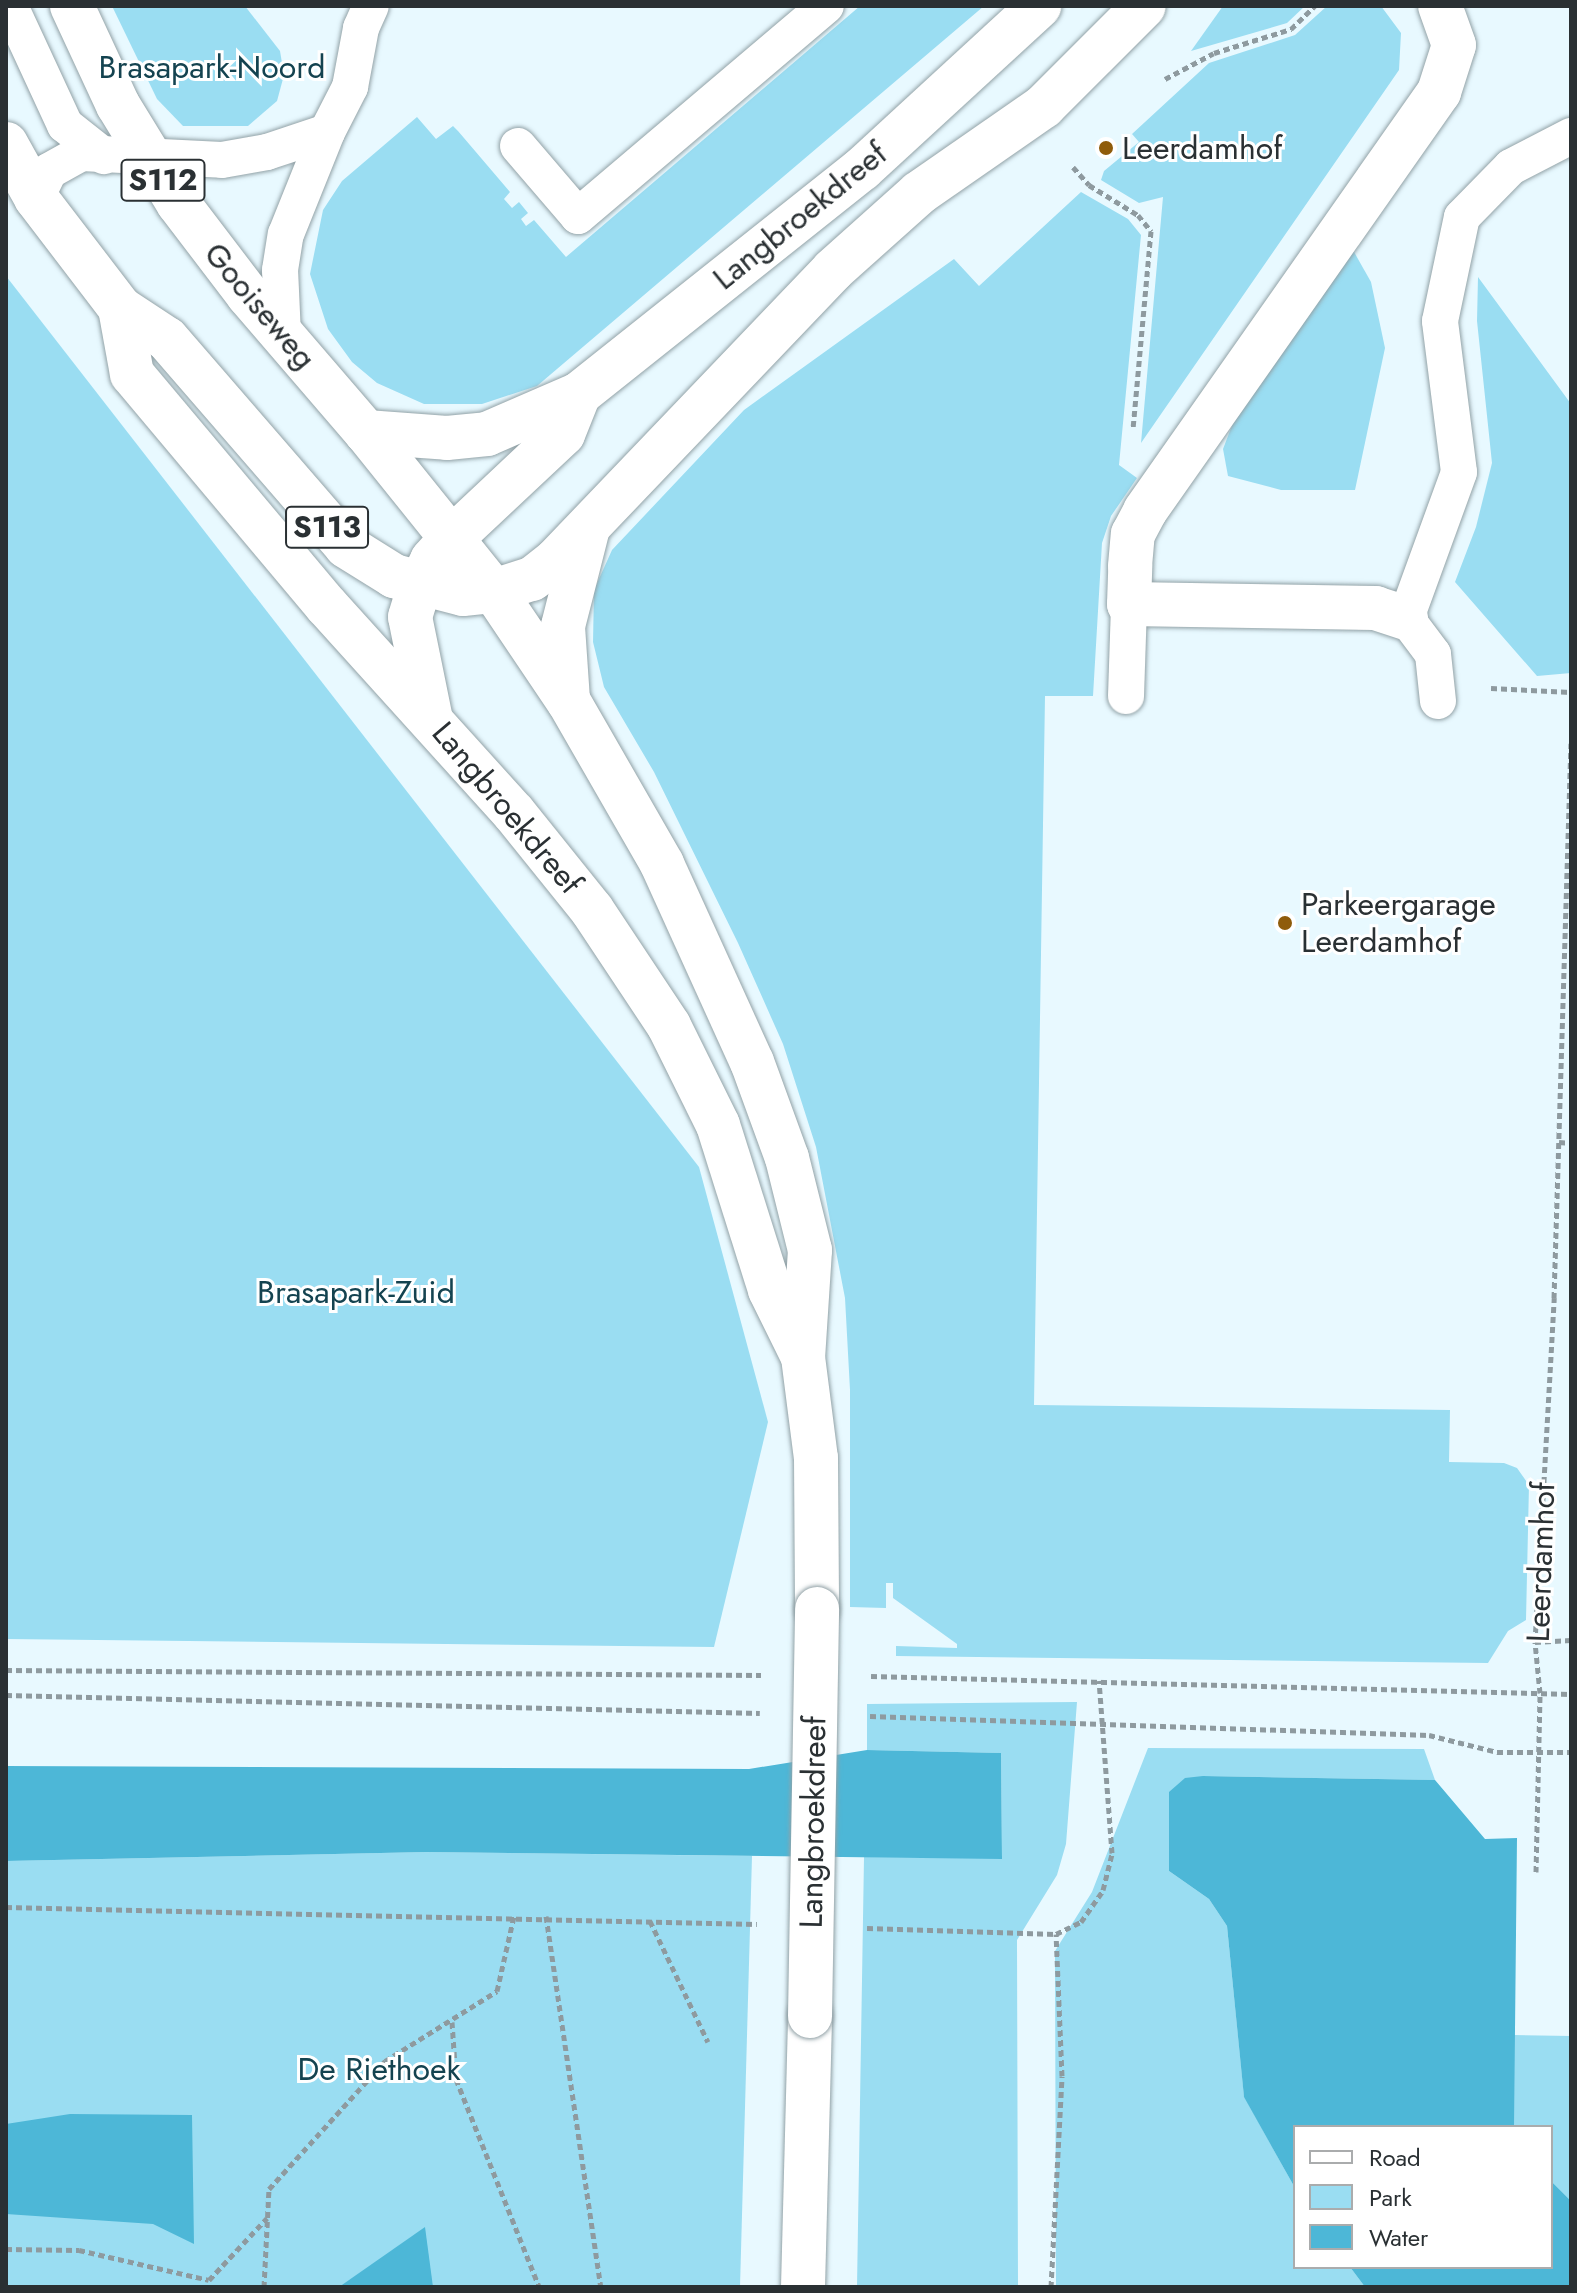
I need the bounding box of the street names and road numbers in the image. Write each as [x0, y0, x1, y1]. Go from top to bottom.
street label: Langbroekdreef [705, 134, 895, 298]
road number: S112 [119, 154, 207, 206]
street label: Gooiseweg [196, 235, 324, 377]
road number: S113 [285, 501, 369, 553]
street label: Langbroekdreef [424, 714, 590, 902]
street label: Leerdamhof [1519, 1481, 1563, 1643]
street label: Langbroekdreef [792, 1715, 834, 1929]

